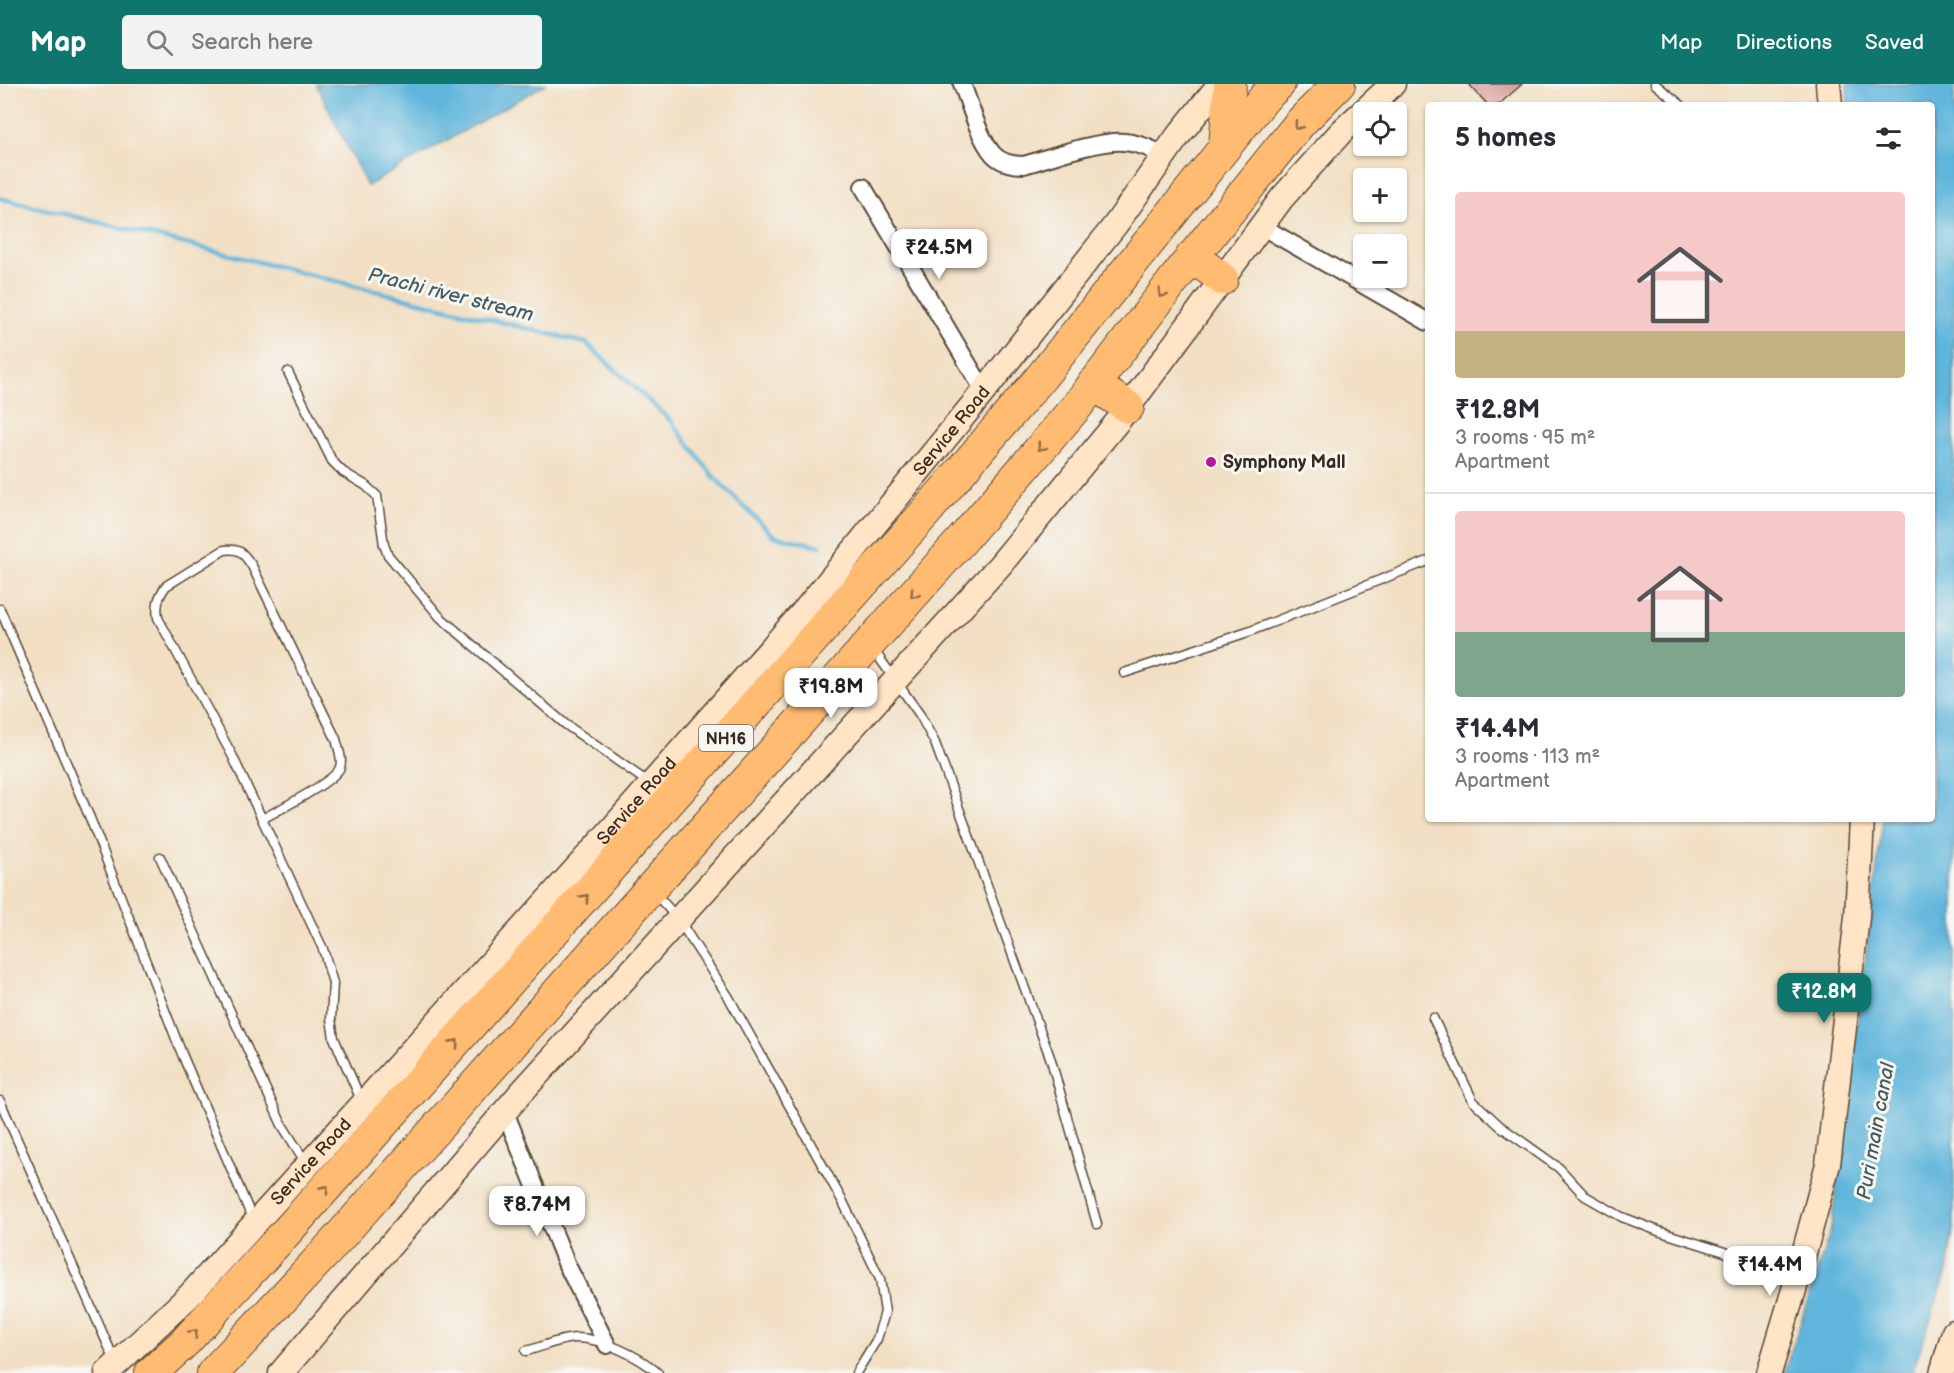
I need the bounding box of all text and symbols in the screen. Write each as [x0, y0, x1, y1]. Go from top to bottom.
search box [122, 15, 542, 69]
text: Map [30, 26, 86, 59]
icon: search [143, 26, 176, 59]
text: Search here [191, 29, 313, 56]
text: Map [1660, 30, 1703, 55]
text: Directions [1736, 30, 1832, 55]
text: Saved [1865, 30, 1924, 55]
map controls [1353, 102, 1407, 288]
button: locate [1353, 102, 1407, 156]
one-way arrow [1294, 119, 1305, 130]
icon: filters [1872, 122, 1905, 155]
text: 5 homes [1455, 123, 1556, 154]
button: + [1353, 168, 1407, 222]
pin: ₹24.5M [890, 229, 988, 280]
icon: home [1626, 231, 1734, 339]
button: − [1353, 234, 1407, 288]
text: ₹24.5M [905, 236, 973, 260]
water label: Prachi river stream [366, 263, 536, 327]
one-way arrow [1159, 287, 1170, 298]
street label: Service Road [909, 382, 995, 480]
text: ₹12.8M [1455, 395, 1540, 426]
text: 3 rooms · 95 m² [1455, 426, 1595, 450]
one-way arrow [1038, 440, 1049, 451]
text: Apartment [1455, 450, 1550, 474]
place label: Symphony Mall [1223, 452, 1345, 473]
marker: Symphony Mall [1204, 455, 1218, 469]
icon: home [1626, 550, 1734, 658]
one-way arrow [910, 587, 921, 598]
pin: ₹19.8M [782, 668, 880, 719]
text: ₹19.8M [798, 675, 864, 699]
text: ₹14.4M [1455, 714, 1540, 745]
road number: NH16 [699, 725, 753, 751]
text: 3 rooms · 113 m² [1455, 745, 1600, 769]
street label: Service Road [593, 753, 681, 849]
text: Apartment [1455, 769, 1550, 793]
one-way arrow [578, 894, 589, 904]
pin: ₹12.8M [1775, 973, 1873, 1024]
text: ₹12.8M [1791, 980, 1857, 1004]
one-way arrow [448, 1039, 459, 1050]
water label: Puri main canal [1852, 1059, 1900, 1202]
street label: Service Road [267, 1114, 356, 1210]
one-way arrow [318, 1185, 329, 1196]
pin: ₹8.74M [488, 1186, 586, 1237]
text: ₹8.74M [503, 1193, 571, 1217]
pin: ₹14.4M [1721, 1246, 1819, 1297]
text: ₹14.4M [1737, 1253, 1803, 1277]
one-way arrow [187, 1329, 198, 1339]

